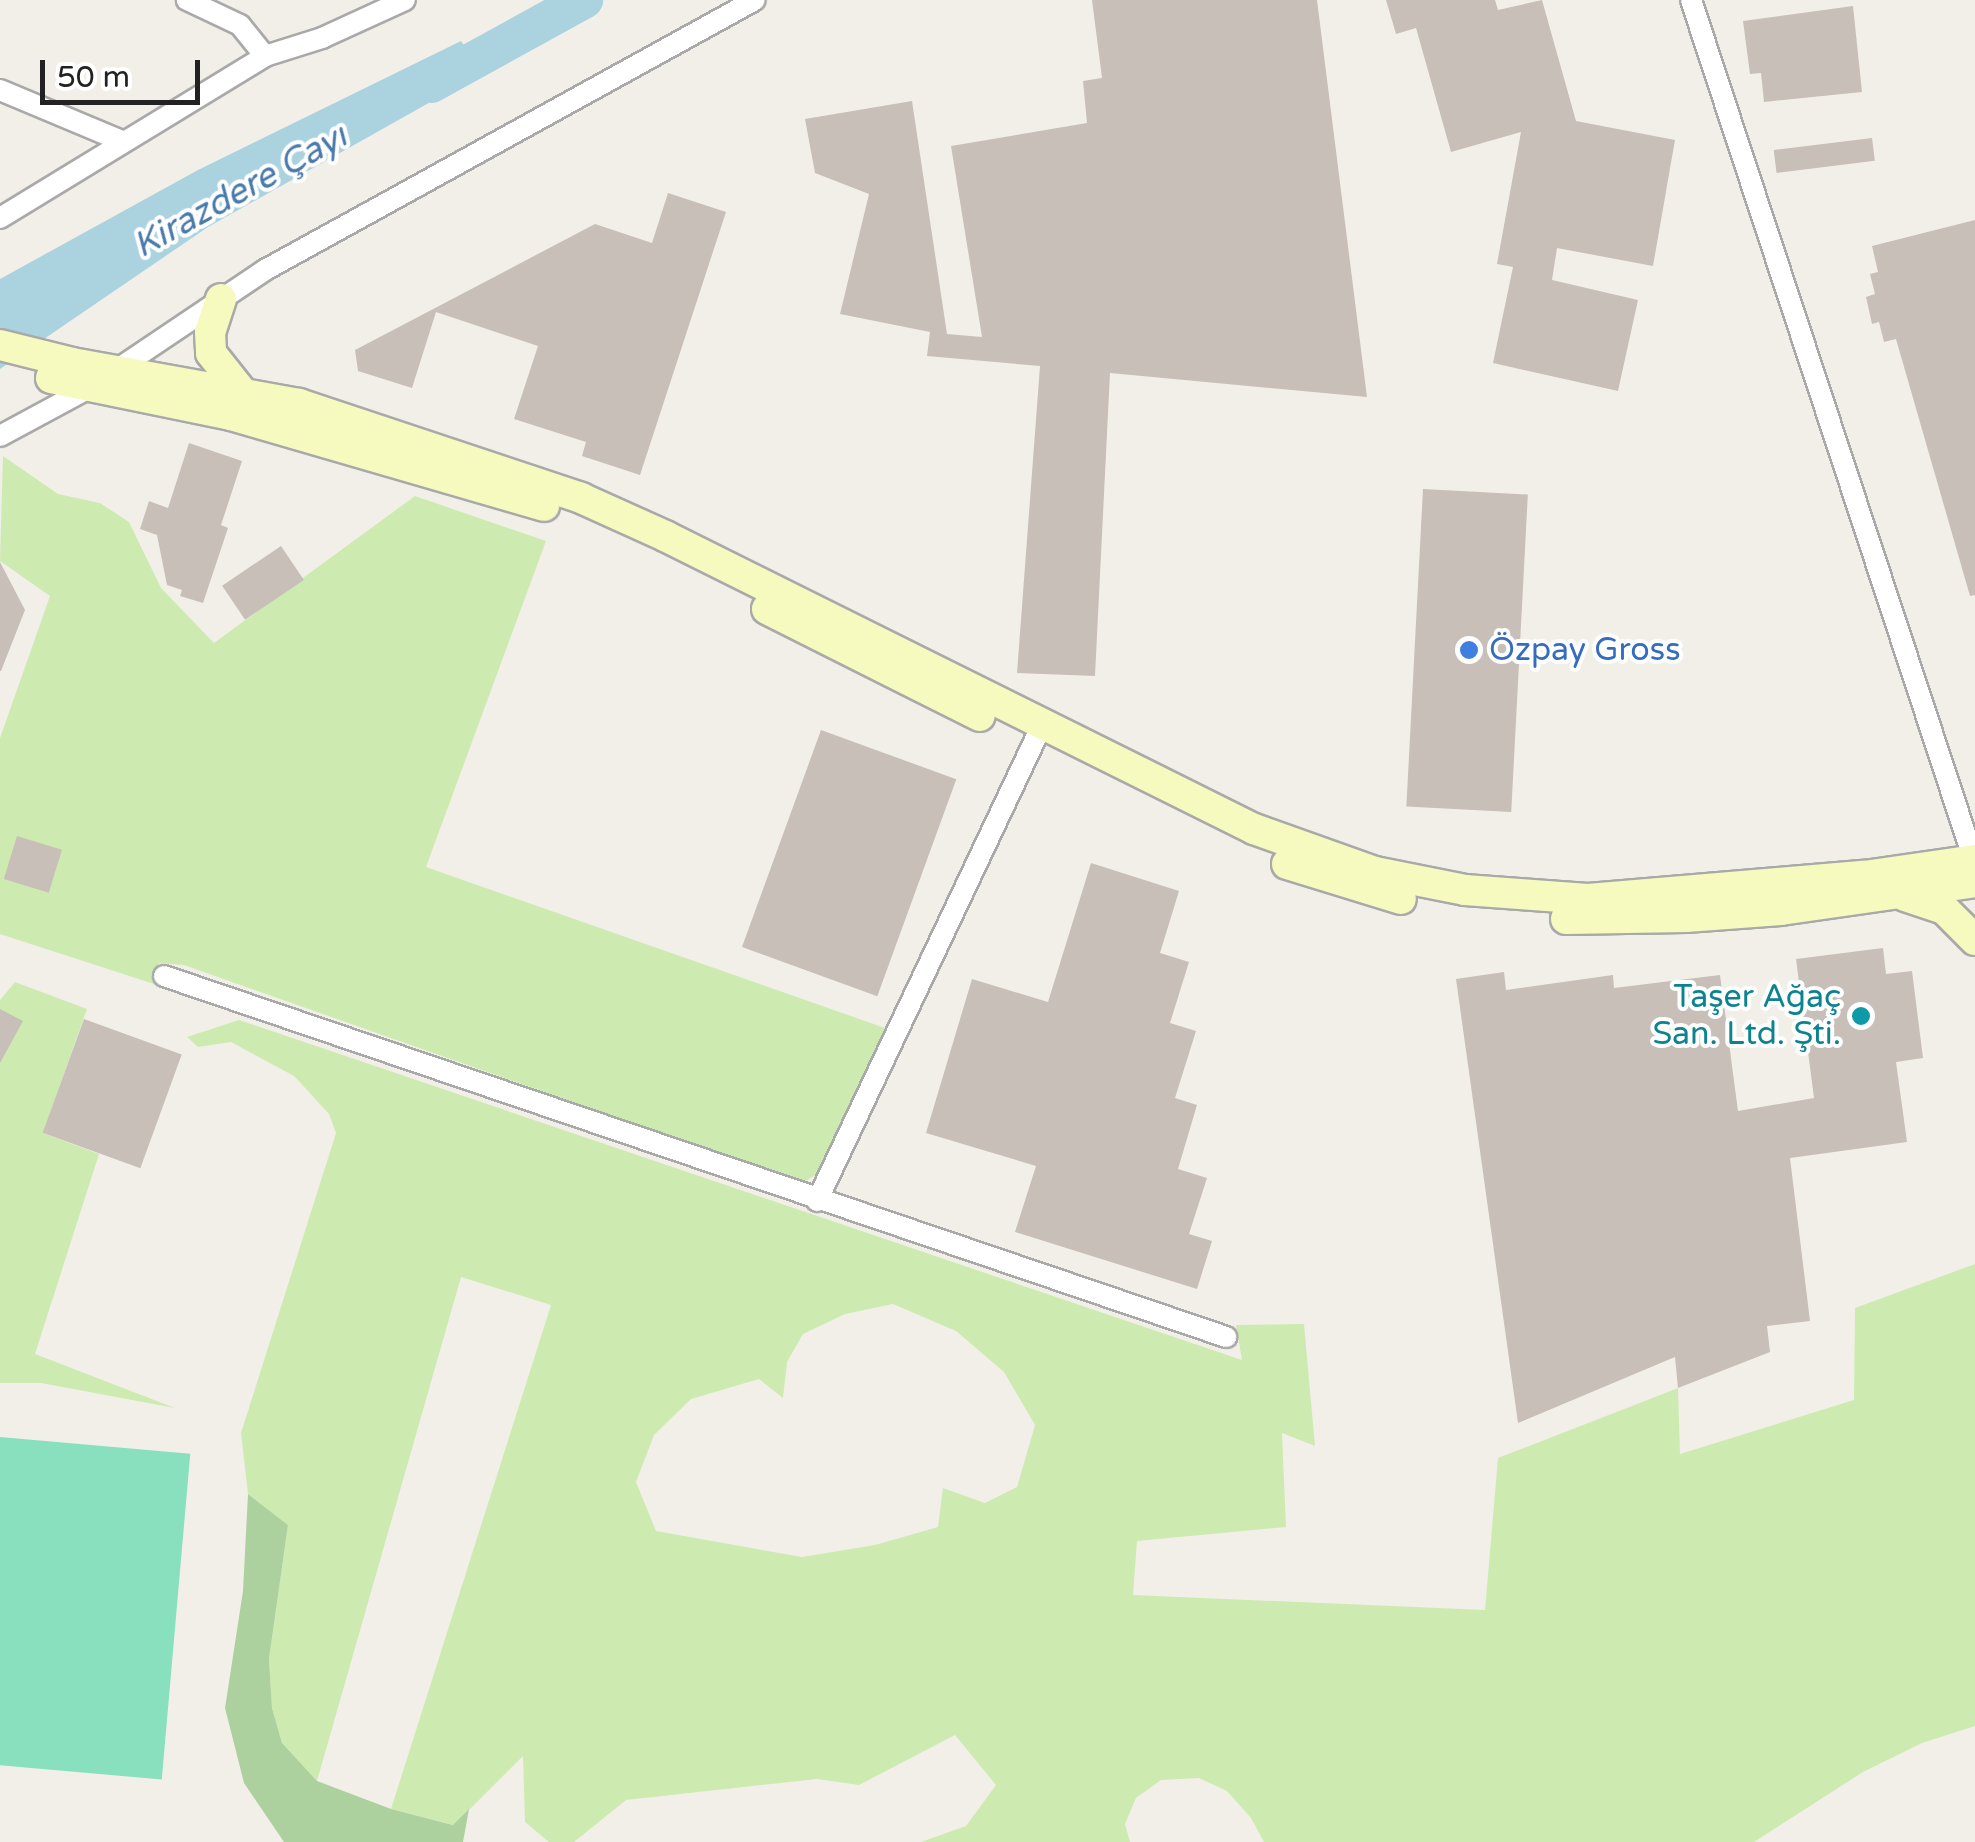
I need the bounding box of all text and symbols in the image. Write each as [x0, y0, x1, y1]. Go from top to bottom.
scale bar [45, 40, 205, 102]
text: 50 m [57, 59, 130, 96]
water label: Kirazdere Çayı [126, 115, 354, 267]
place label: Özpay Gross [1489, 631, 1680, 669]
marker: Özpay Gross [1458, 639, 1480, 661]
place label: Taşer Ağaç San. Ltd. Şti. [1652, 979, 1841, 1054]
marker: Taşer Ağaç San. Ltd. Şti. [1850, 1005, 1872, 1027]

